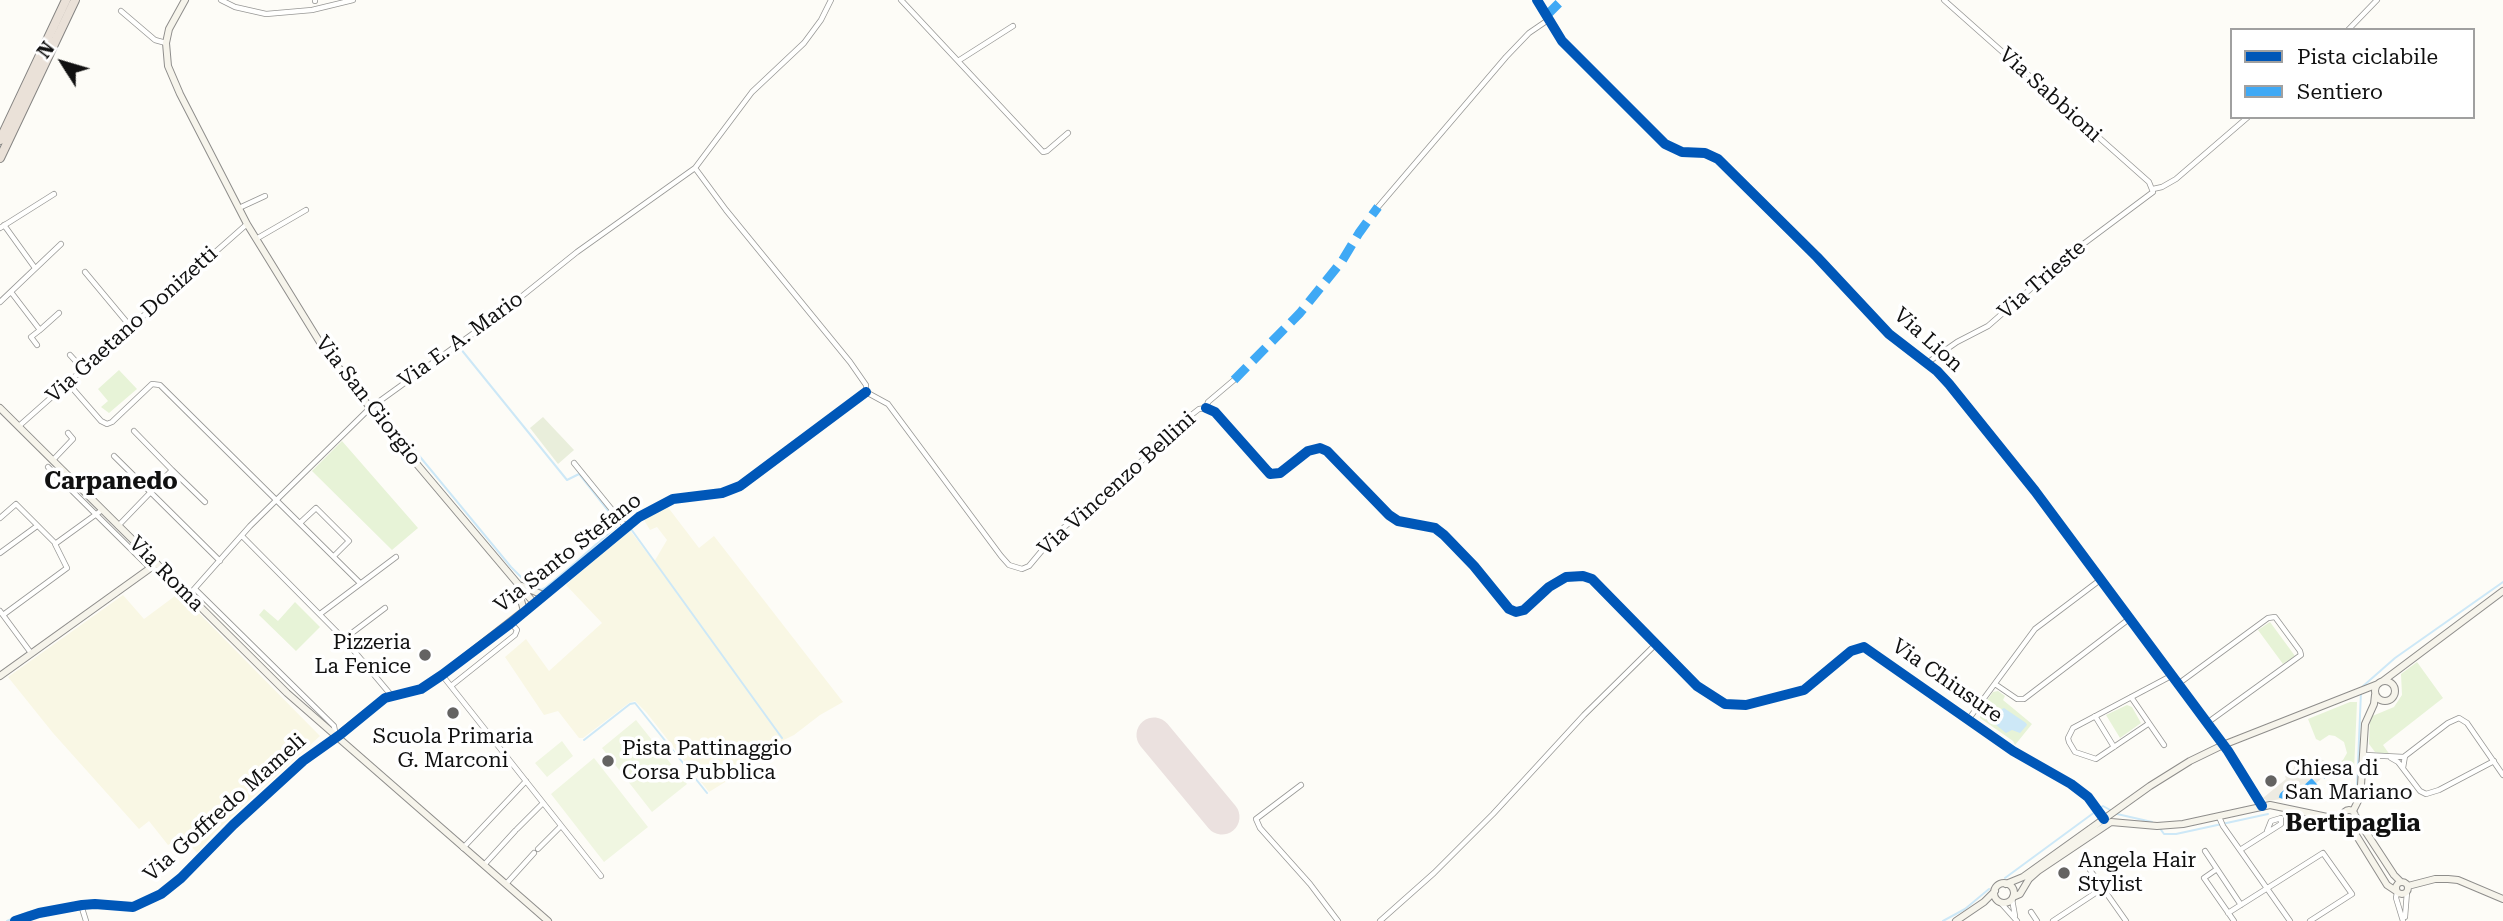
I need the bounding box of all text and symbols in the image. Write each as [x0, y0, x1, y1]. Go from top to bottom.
north arrow [28, 28, 98, 98]
legend [2230, 28, 2475, 119]
text: N [32, 37, 59, 63]
street label: Via Sabbioni [1993, 42, 2107, 148]
text: Pista ciclabile [2297, 45, 2438, 69]
text: Sentiero [2297, 80, 2383, 104]
street label: Via Trieste [1993, 235, 2091, 325]
street label: Via Gaetano Donizetti [41, 241, 223, 409]
street label: Via E. A. Mario [394, 286, 528, 394]
street label: Via Lion [1888, 302, 1968, 378]
street label: Via San Giorgio [310, 331, 426, 471]
street label: Via Vincenzo Bellini [1033, 407, 1201, 561]
district label: Carpanedo [44, 468, 178, 496]
street label: Via Santo Stefano [489, 488, 647, 618]
street label: Via Roma [123, 531, 209, 617]
place label: Pizzeria La Fenice [314, 630, 411, 680]
street label: Via Chiusure [1887, 634, 2007, 728]
marker: Pizzeria La Fenice [417, 647, 433, 663]
marker: Scuola Primaria G. Marconi [445, 705, 461, 721]
place label: Scuola Primaria G. Marconi [373, 724, 533, 774]
street label: Via Goffredo Mameli [139, 729, 311, 887]
place label: Pista Pattinaggio Corsa Pubblica [622, 736, 792, 786]
marker: Pista Pattinaggio Corsa Pubblica [600, 753, 616, 769]
place label: Chiesa di San Mariano [2285, 756, 2413, 806]
marker: Chiesa di San Mariano [2263, 773, 2279, 789]
district label: Bertipaglia [2285, 810, 2421, 838]
place label: Angela Hair Stylist [2078, 848, 2196, 898]
marker: Angela Hair Stylist [2056, 865, 2072, 881]

